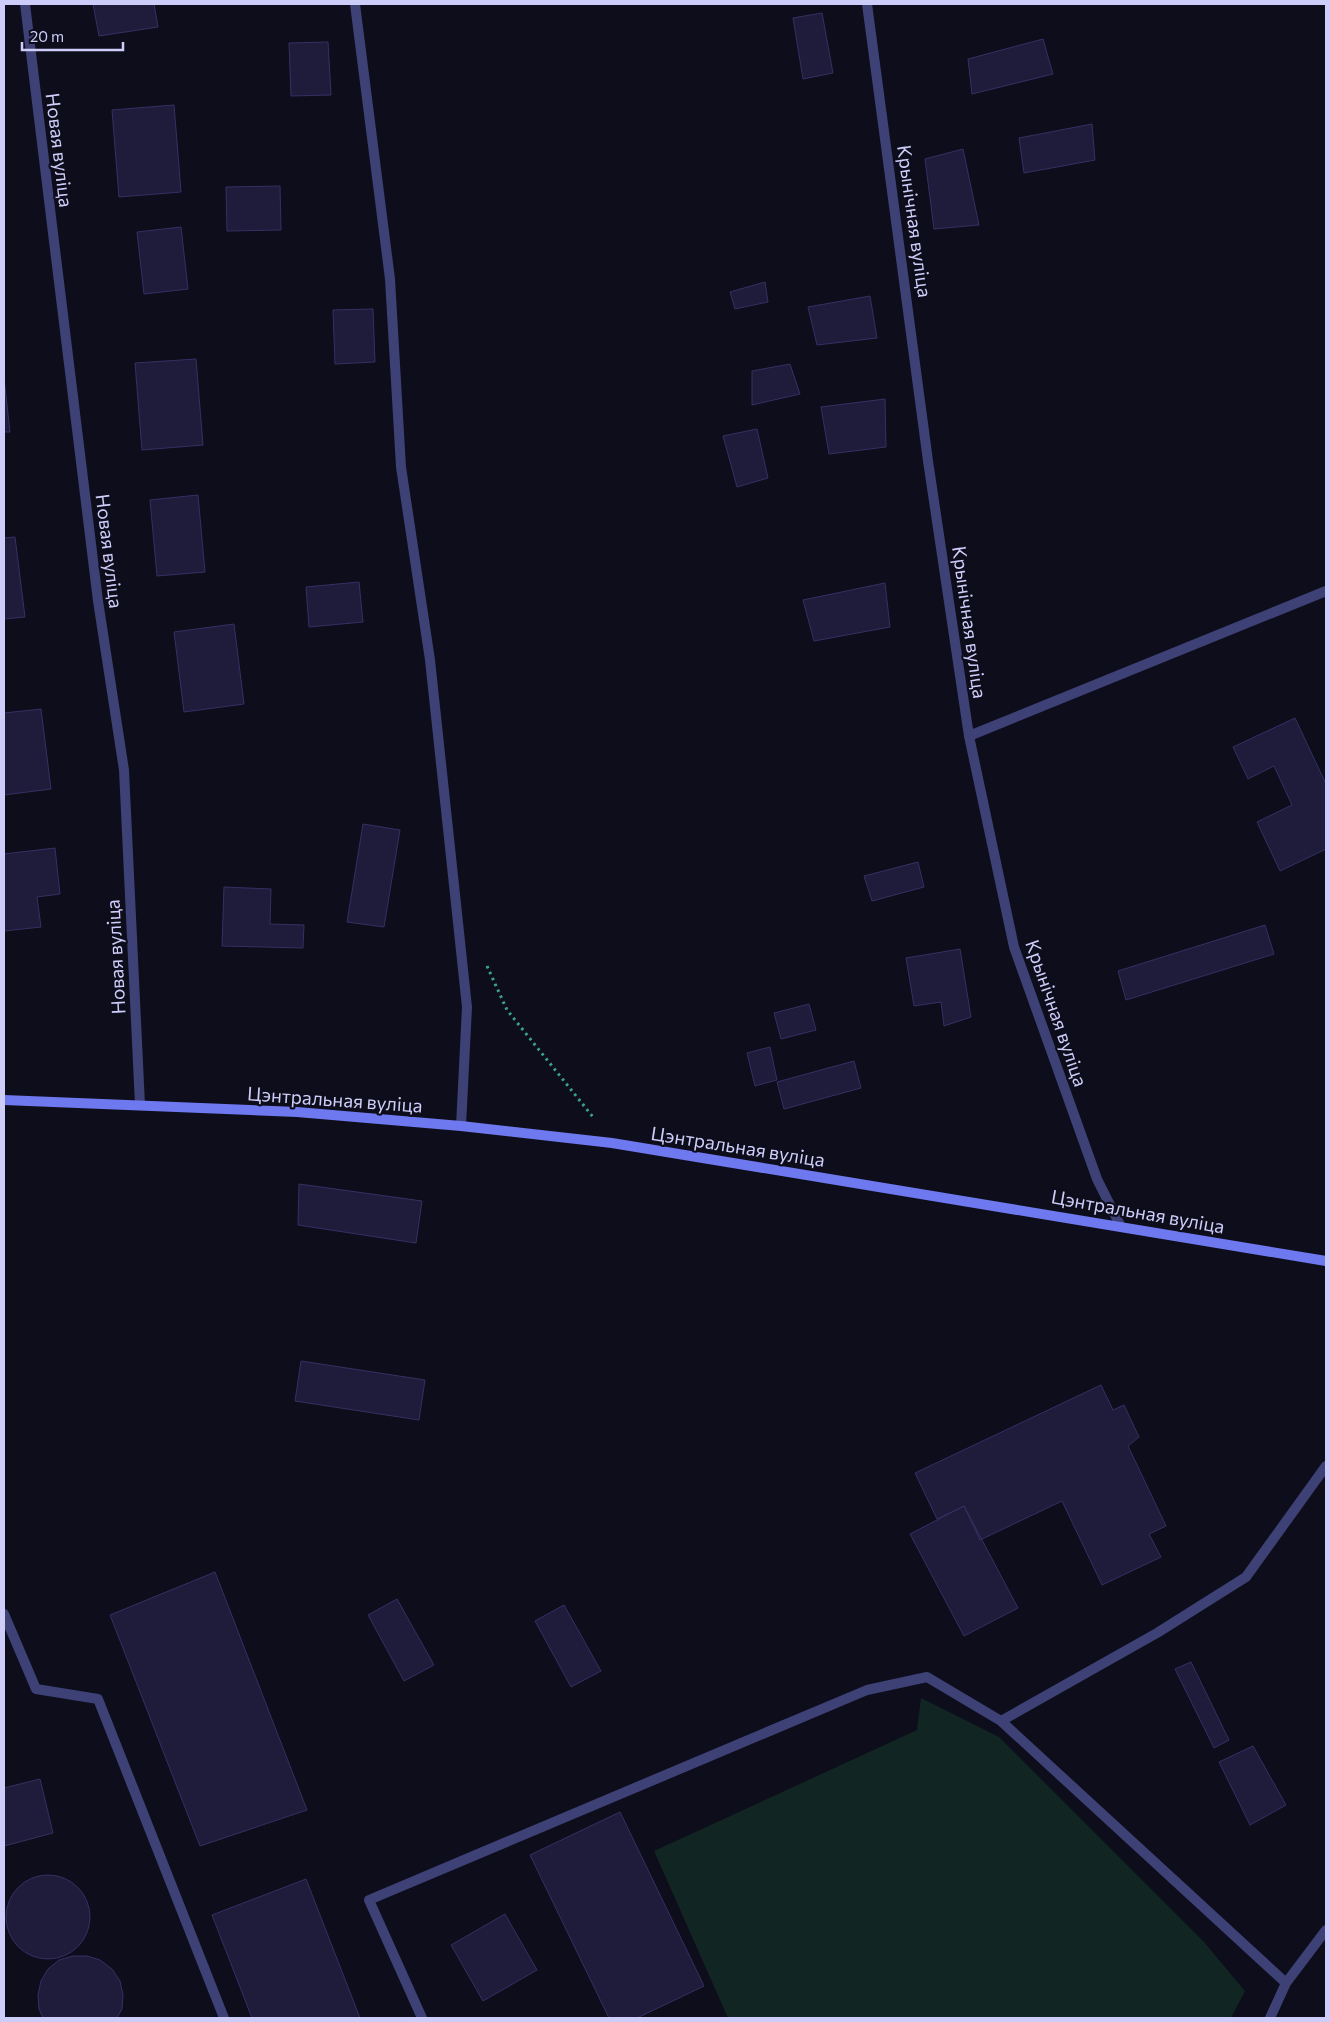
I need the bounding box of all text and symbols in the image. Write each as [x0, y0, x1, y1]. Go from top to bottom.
scale bar [22, 20, 124, 52]
text: 20 m [30, 27, 64, 45]
street label: Новая вуліца [42, 91, 78, 209]
street label: Крынічная вуліца [893, 143, 937, 299]
street label: Новая вуліца [92, 492, 128, 610]
street label: Крынічная вуліца [948, 544, 992, 700]
street label: Новая вуліца [101, 899, 129, 1015]
street label: Крынічная вуліца [1021, 937, 1093, 1089]
street label: Цэнтральная вуліца [247, 1081, 423, 1117]
street label: Цэнтральная вуліца [649, 1121, 827, 1171]
street label: Цэнтральная вуліца [1049, 1184, 1227, 1238]

